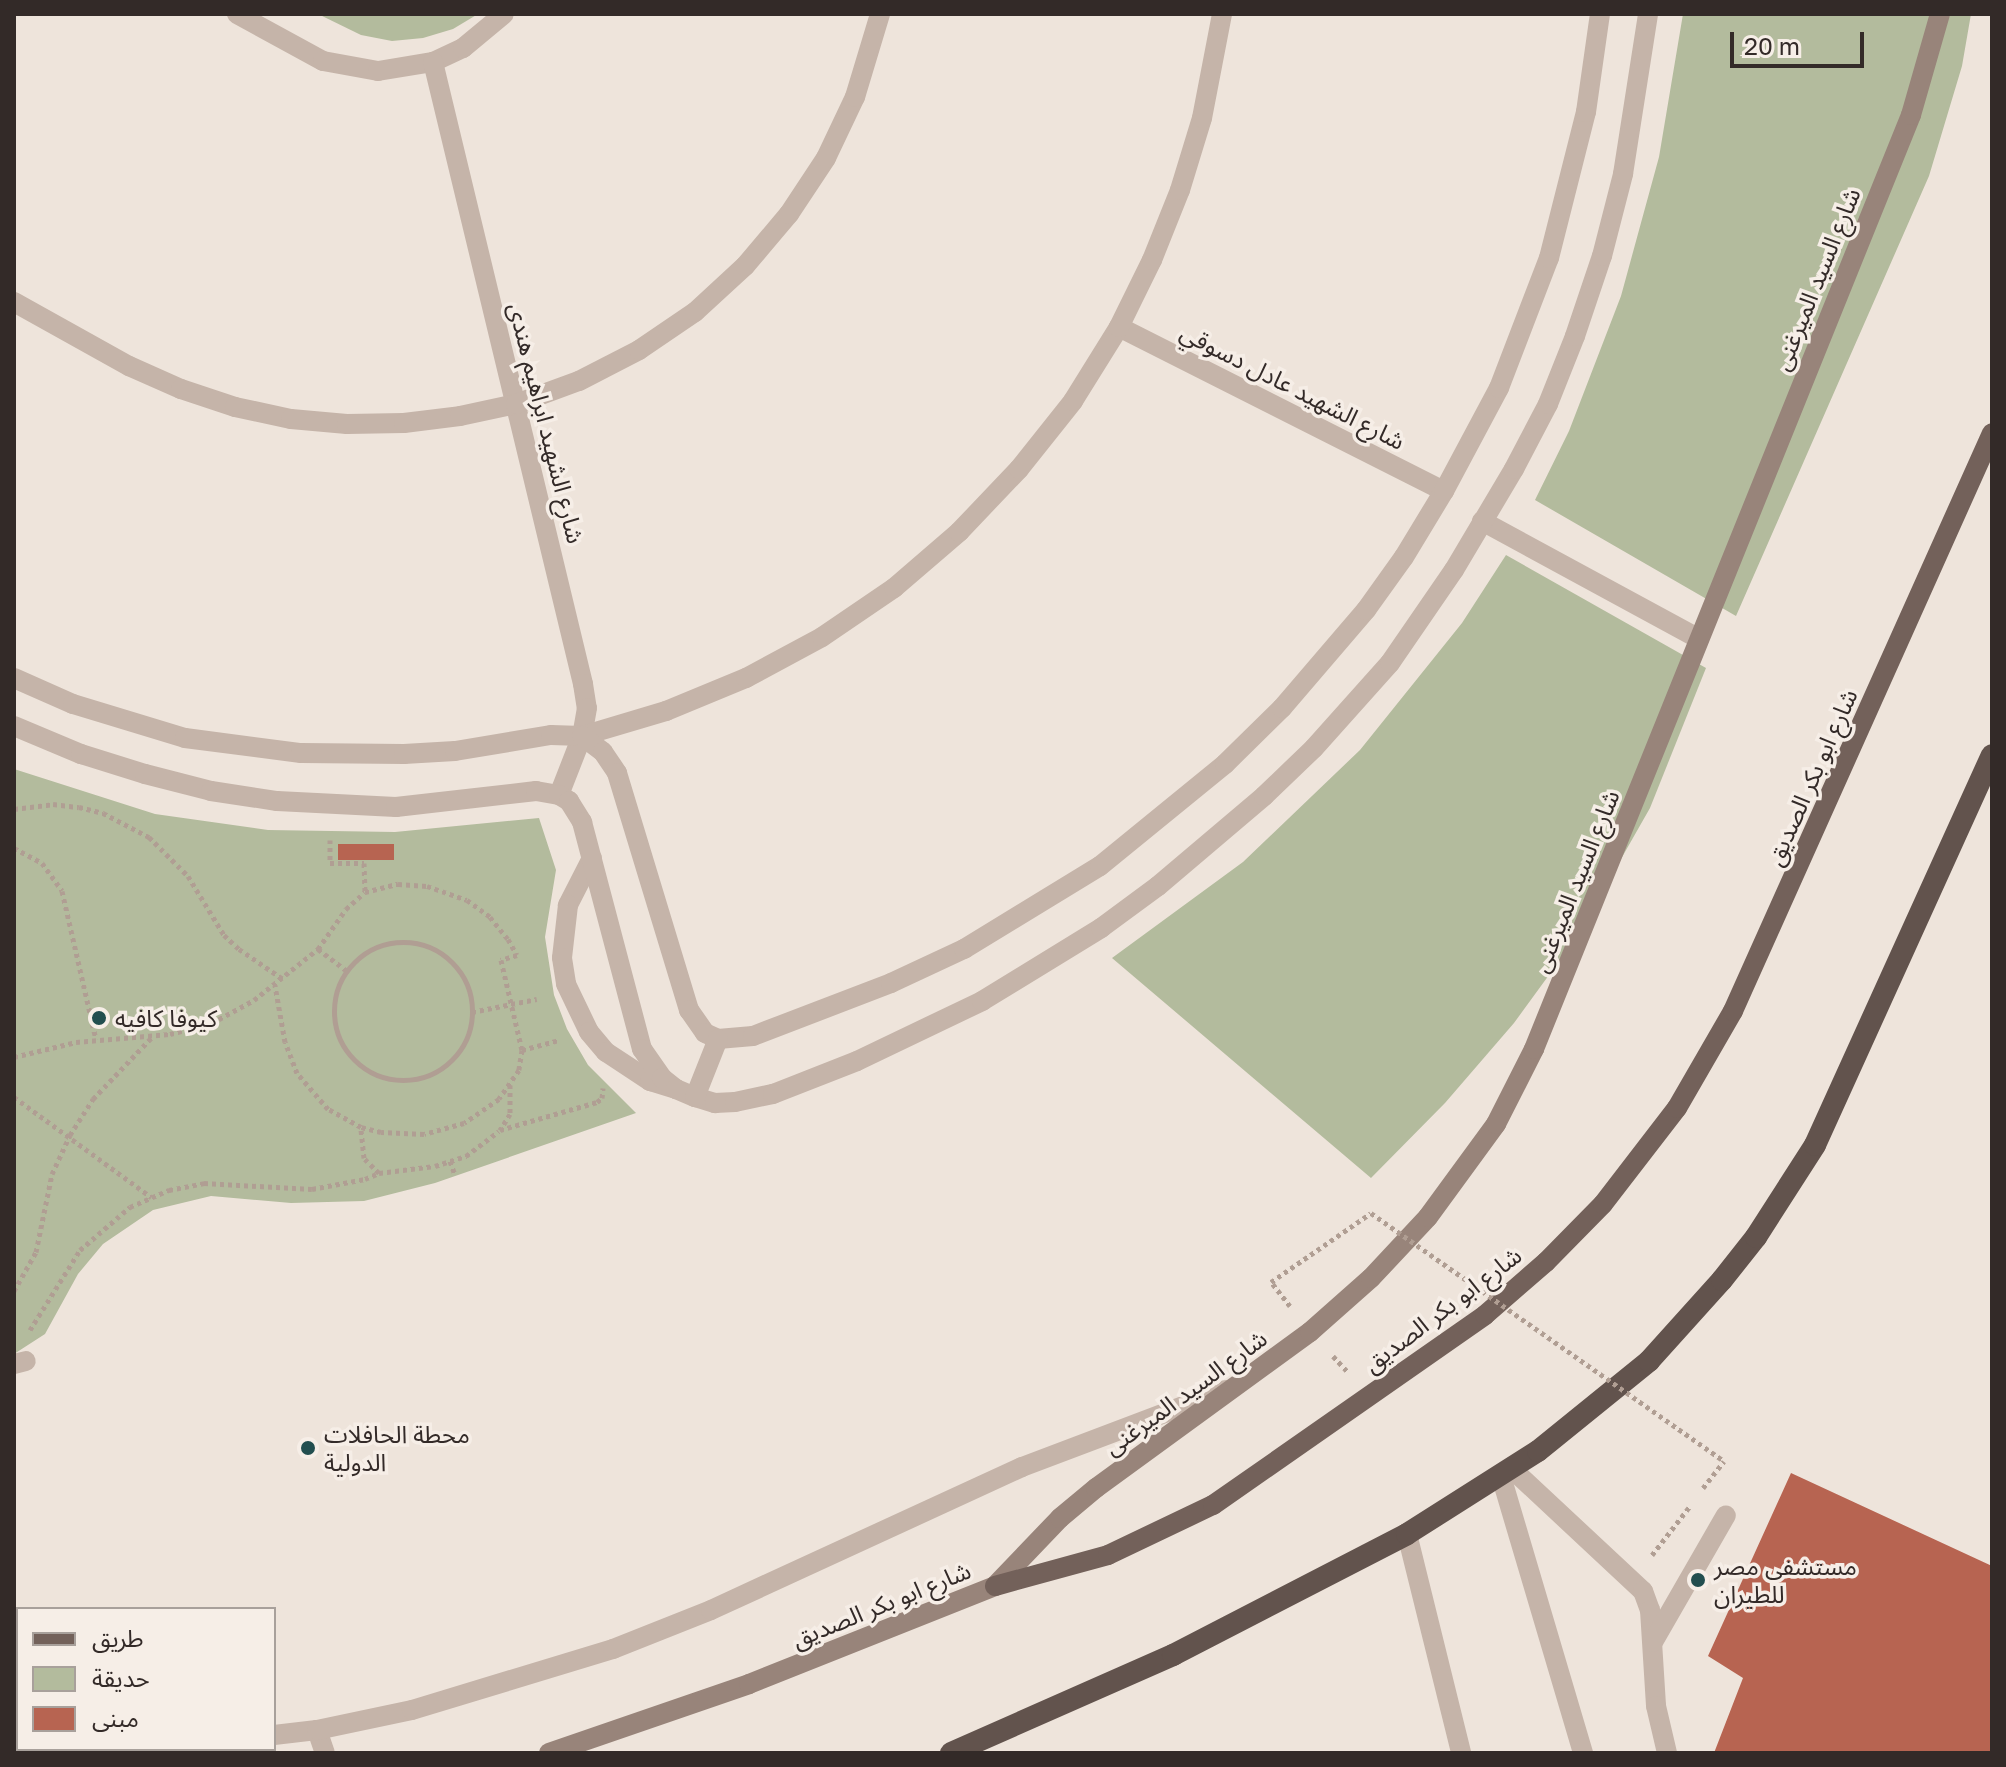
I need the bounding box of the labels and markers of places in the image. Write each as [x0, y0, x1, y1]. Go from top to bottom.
place label: كيوفا كافيه [115, 1004, 217, 1032]
marker: كيوفا كافيه [90, 1009, 108, 1027]
place label: محطة الحافلات الدولية [324, 1420, 470, 1476]
marker: محطة الحافلات الدولية [299, 1439, 317, 1457]
place label: مستشفى مصر للطيران [1714, 1552, 1857, 1608]
marker: مستشفى مصر للطيران [1689, 1571, 1707, 1589]

